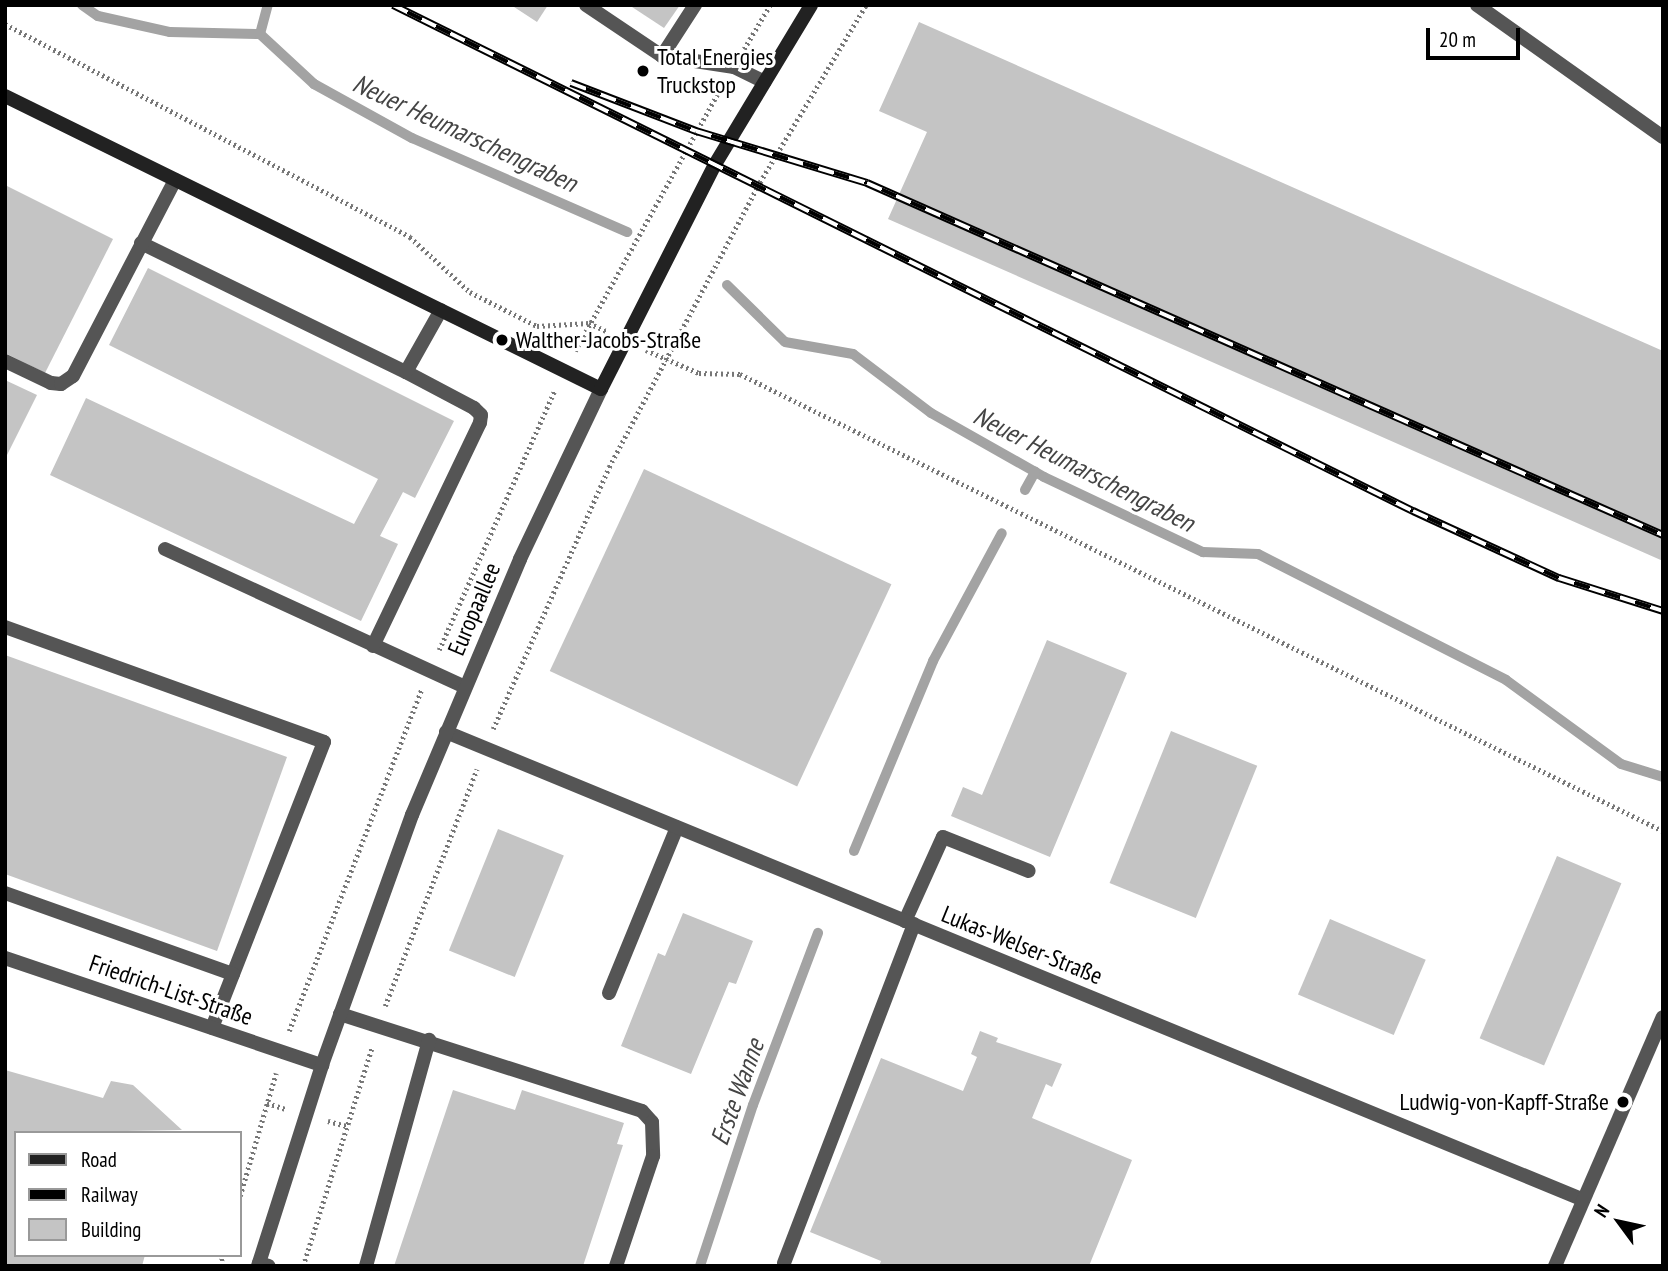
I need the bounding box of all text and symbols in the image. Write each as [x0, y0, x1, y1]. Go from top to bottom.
scale bar [1430, 14, 1524, 58]
text: 20 m [1439, 26, 1476, 53]
place label: Total Energies Truckstop [657, 43, 773, 99]
marker: Total Energies Truckstop [635, 63, 651, 79]
water label: Neuer Heumarschengraben [348, 67, 582, 199]
place label: Walther-Jacobs-Straße [516, 326, 701, 354]
marker: Walther-Jacobs-Straße [494, 332, 510, 348]
water label: Neuer Heumarschengraben [968, 400, 1200, 538]
street label: Europaallee [442, 558, 506, 660]
street label: Lukas-Welser-Straße [937, 900, 1107, 990]
street label: Friedrich-List-Straße [86, 949, 256, 1031]
water label: Erste Wanne [703, 1035, 771, 1149]
place label: Ludwig-von-Kapff-Straße [1400, 1088, 1609, 1116]
marker: Ludwig-von-Kapff-Straße [1615, 1094, 1631, 1110]
legend [14, 1131, 242, 1257]
text: Road [81, 1146, 117, 1173]
text: Railway [81, 1181, 138, 1208]
north arrow [1584, 1187, 1654, 1257]
text: N [1589, 1200, 1614, 1221]
text: Building [81, 1216, 141, 1243]

